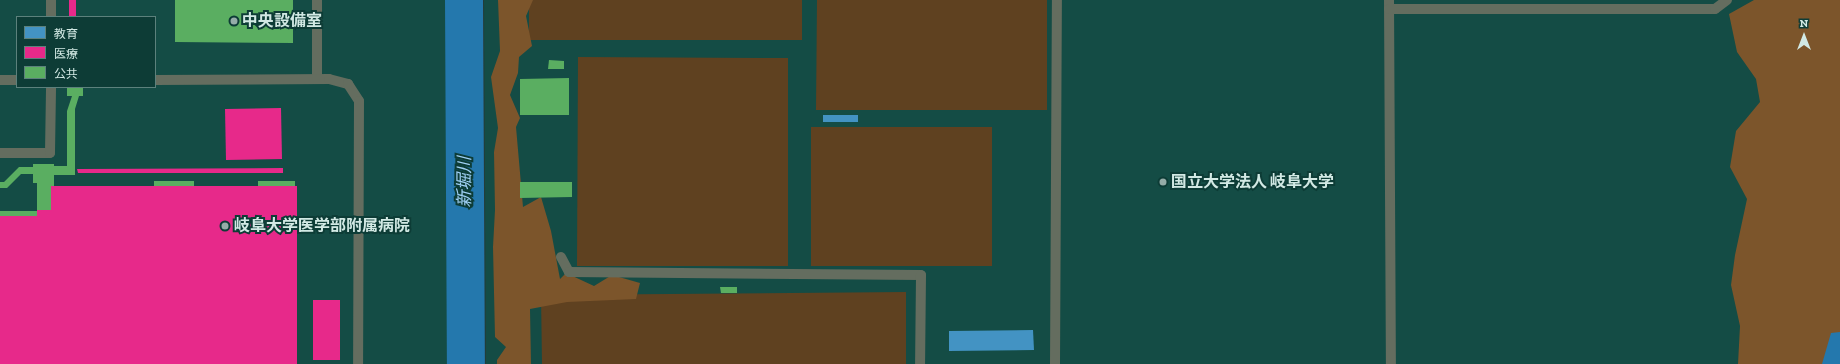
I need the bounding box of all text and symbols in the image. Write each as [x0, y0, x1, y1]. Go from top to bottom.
place label: 中央設備室 [242, 11, 322, 31]
legend [16, 16, 156, 88]
marker: 中央設備室 [229, 16, 239, 26]
north arrow [1784, 16, 1824, 56]
text: N [1800, 17, 1808, 30]
text: 教育 [54, 27, 78, 41]
text: 医療 [54, 47, 78, 61]
text: 公共 [54, 67, 78, 81]
water label: 新堀川 [455, 157, 475, 207]
place label: 国立大学法人 岐阜大学 [1171, 172, 1334, 192]
marker: 国立大学法人 岐阜大学 [1158, 177, 1168, 187]
place label: 岐阜大学医学部附属病院 [234, 216, 410, 236]
marker: 岐阜大学医学部附属病院 [219, 220, 231, 232]

